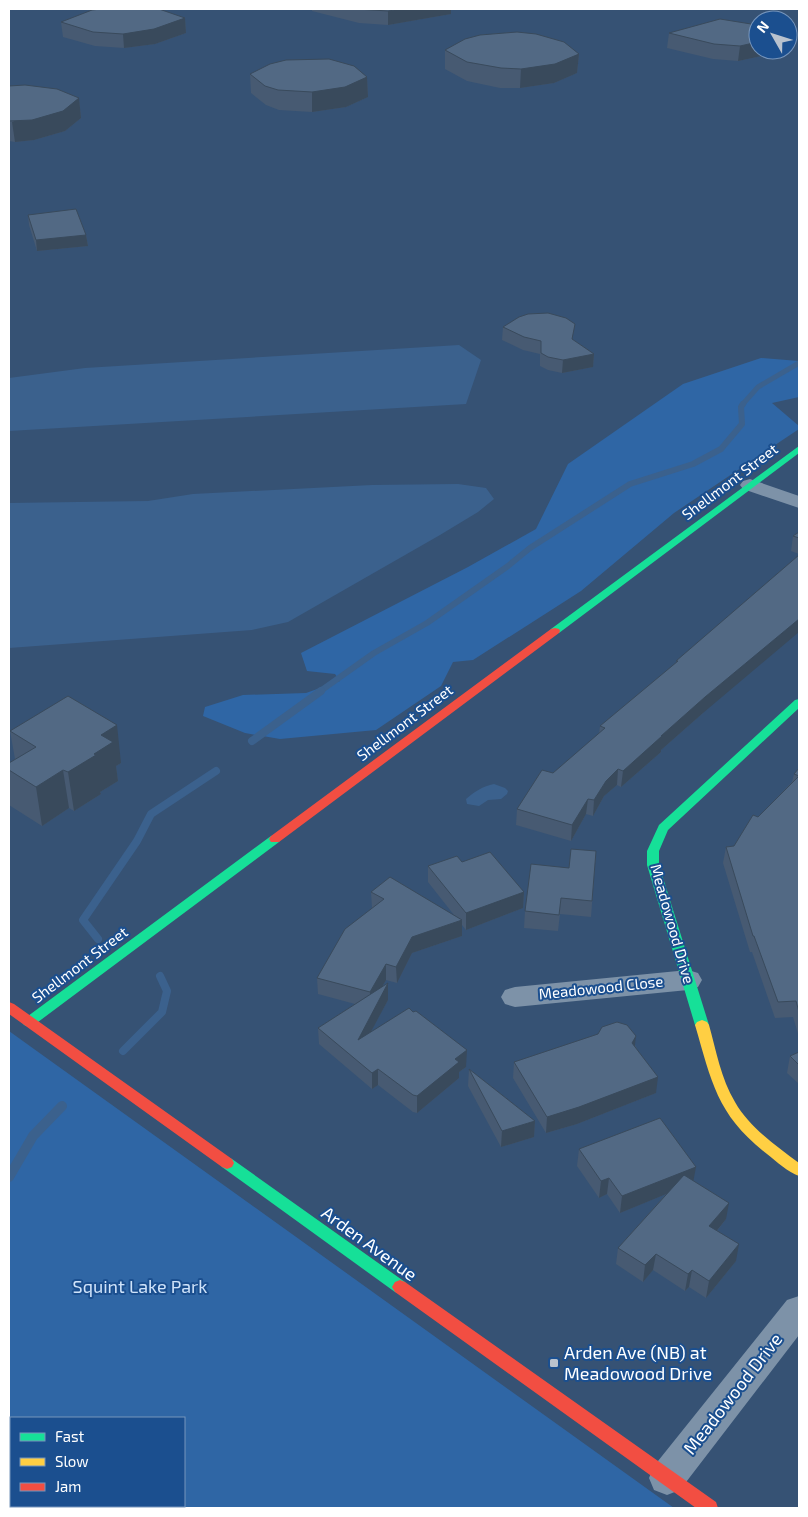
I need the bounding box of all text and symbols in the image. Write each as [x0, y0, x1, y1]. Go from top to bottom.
north arrow [748, 10, 798, 60]
text: N [753, 17, 772, 36]
street label: Shellmont Street [678, 439, 781, 523]
street label: Shellmont Street [353, 680, 456, 764]
street label: Meadowood Drive [647, 862, 699, 986]
street label: Shellmont Street [28, 922, 131, 1006]
street label: Meadowood Close [538, 972, 664, 1002]
street label: Arden Avenue [318, 1201, 422, 1285]
park label: Squint Lake Park [73, 1275, 207, 1297]
street label: Meadowood Drive [678, 1328, 786, 1459]
place label: Arden Ave (NB) at Meadowood Drive [564, 1341, 712, 1384]
marker: Arden Ave (NB) at Meadowood Drive [548, 1357, 560, 1369]
legend [10, 1417, 185, 1507]
text: Fast [55, 1427, 85, 1445]
text: Slow [55, 1452, 89, 1470]
text: Jam [55, 1477, 81, 1495]

